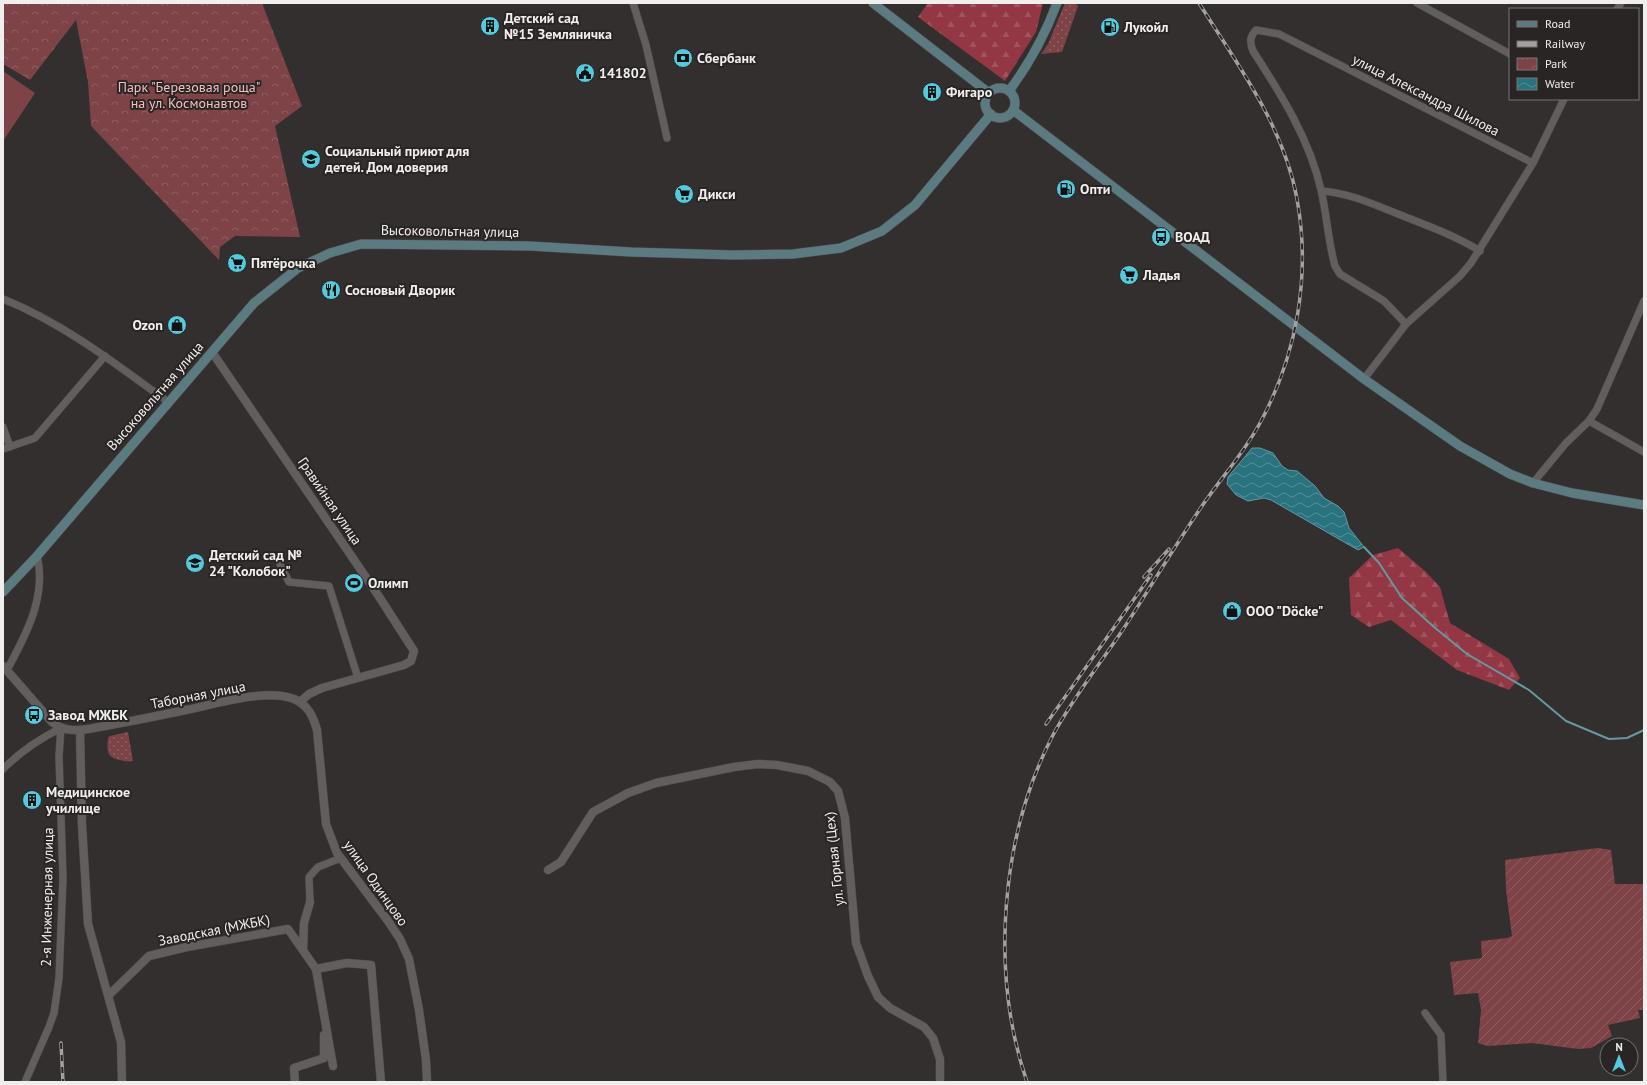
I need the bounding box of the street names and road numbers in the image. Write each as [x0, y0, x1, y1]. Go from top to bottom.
street label: улица Александра Шилова [1349, 50, 1503, 140]
street label: Высоковольтная улица [381, 221, 519, 241]
street label: Высоковольтная улица [103, 338, 207, 454]
street label: Гравийная улица [294, 454, 366, 548]
street label: Таборная улица [149, 677, 247, 713]
street label: ул. Горная (Цех) [820, 811, 848, 907]
street label: 2-я Инженерная улица [37, 827, 57, 967]
street label: улица Одинцово [340, 836, 412, 930]
street label: Заводская (МЖБК) [157, 910, 271, 950]

